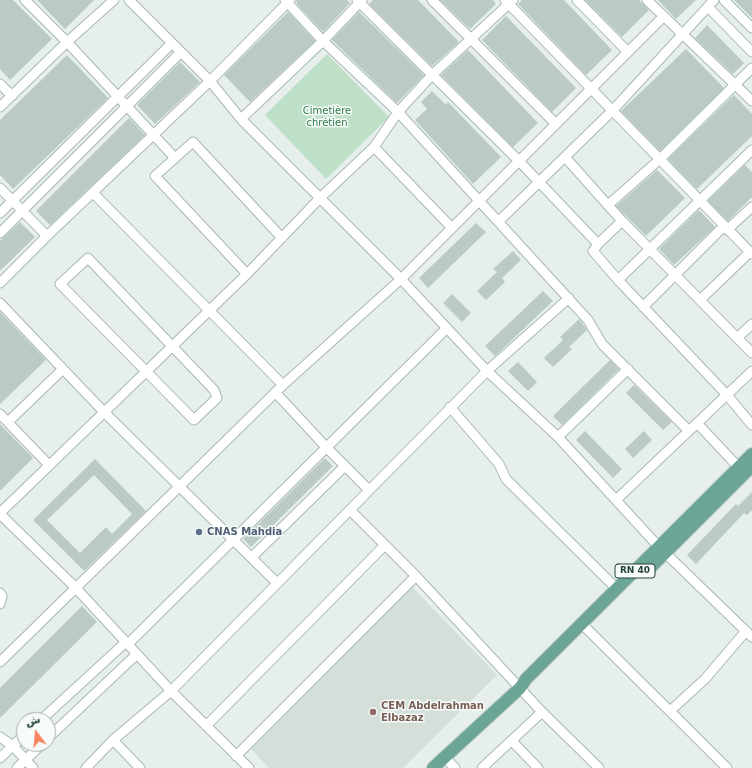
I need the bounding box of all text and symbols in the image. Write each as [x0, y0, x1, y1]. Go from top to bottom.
park label: Cimetière chrétien [303, 105, 351, 128]
place label: CNAS Mahdia [207, 526, 282, 538]
marker: CNAS Mahdia [194, 527, 204, 537]
road number: RN 40 [615, 564, 655, 578]
place label: CEM Abdelrahman Elbazaz [381, 700, 484, 724]
marker: CEM Abdelrahman Elbazaz [368, 707, 378, 717]
north arrow [16, 712, 56, 752]
text: ش [24, 713, 42, 729]

